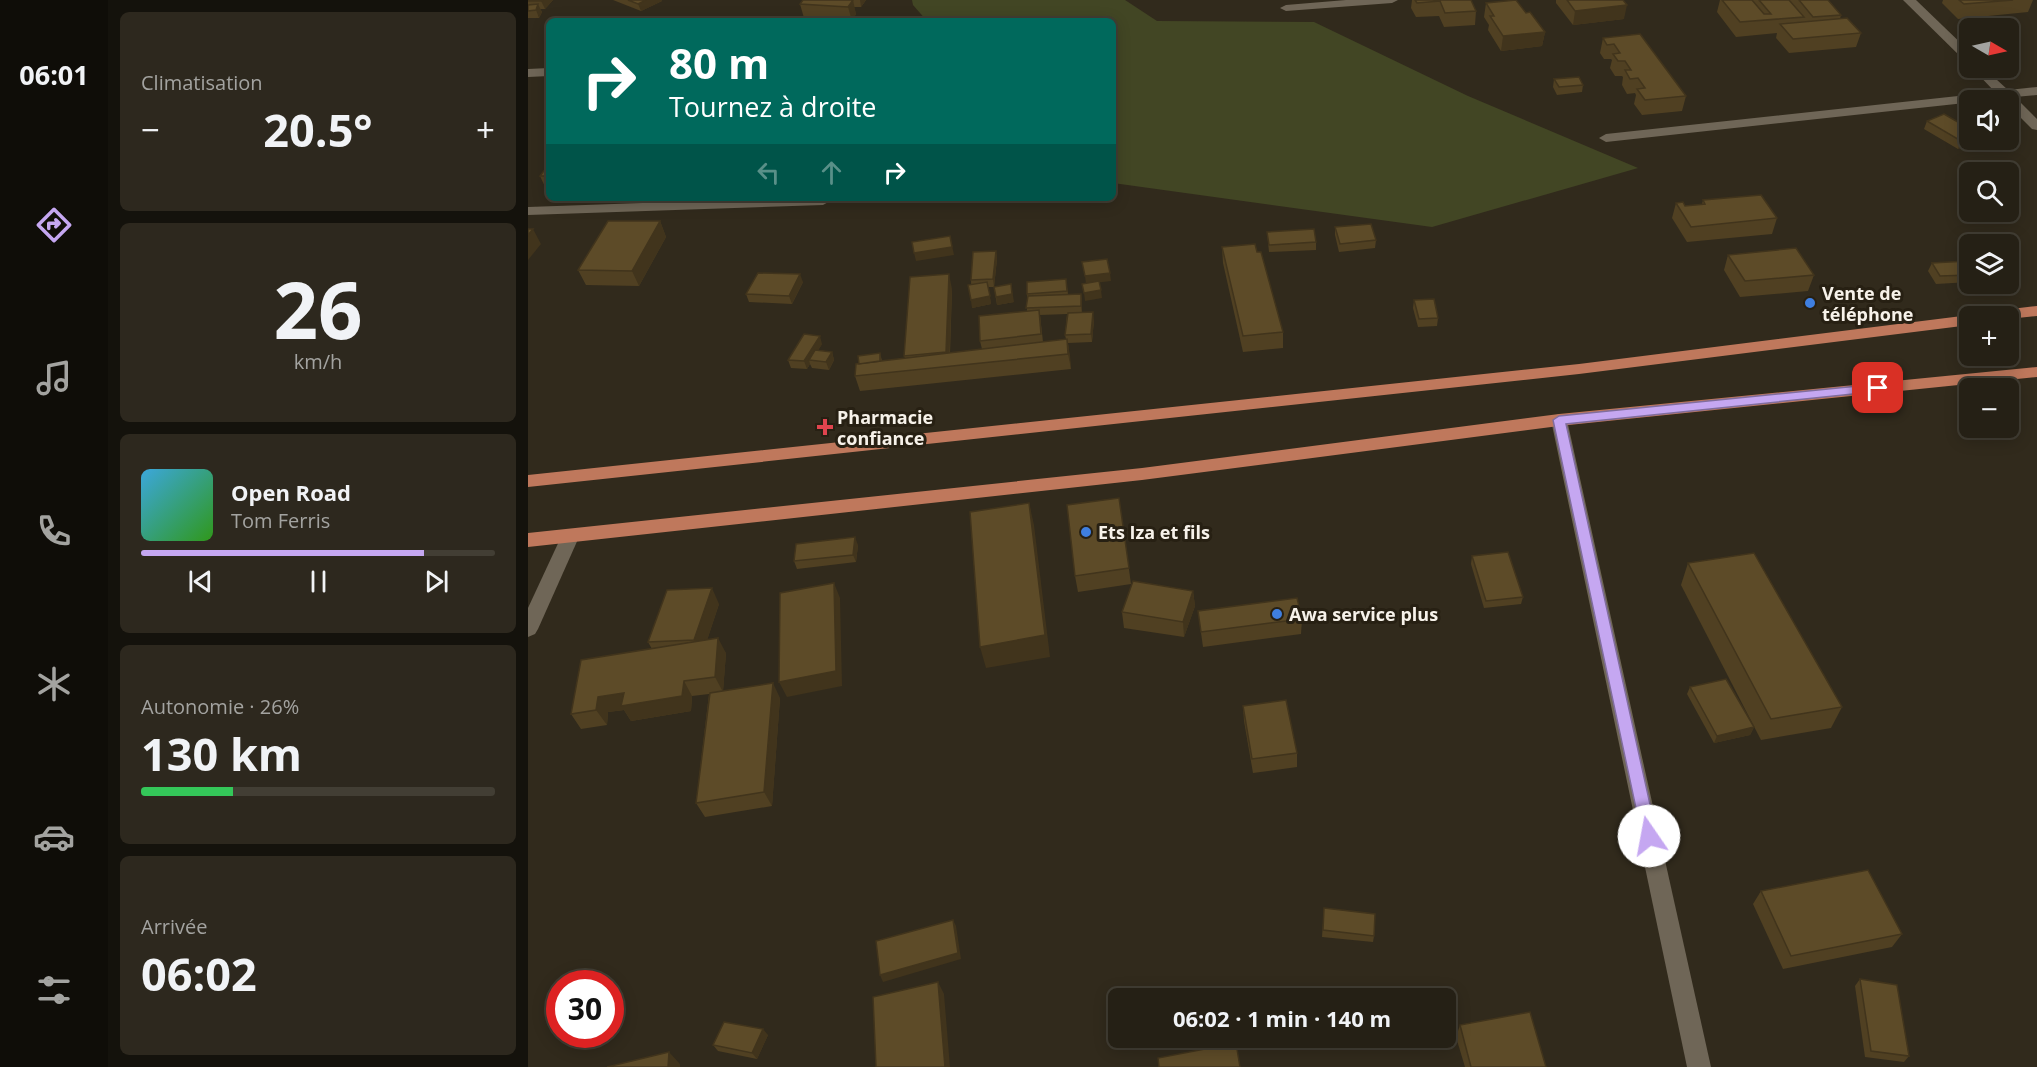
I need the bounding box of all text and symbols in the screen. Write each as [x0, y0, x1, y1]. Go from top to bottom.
north arrow [1959, 18, 2019, 78]
map controls [1959, 18, 2019, 438]
text: 80 m [669, 34, 769, 91]
icon: right [570, 42, 648, 120]
text: 06:01 [19, 56, 89, 93]
text: Climatisation [141, 69, 263, 96]
text: Tournez à droite [669, 88, 877, 125]
button: sound [1959, 90, 2019, 150]
text: 20.5° [263, 99, 373, 160]
text: − [141, 107, 160, 152]
text: + [476, 107, 495, 152]
icon: left [752, 156, 785, 189]
icon: ahead [815, 156, 848, 189]
icon: right [878, 156, 911, 189]
button: search [1959, 162, 2019, 222]
icon: directions [33, 204, 75, 246]
button: layers [1959, 234, 2019, 294]
text: 26 [273, 256, 363, 362]
place label: Vente de téléphone [1822, 281, 1913, 326]
marker: Vente de téléphone [1803, 296, 1817, 310]
button: + [1959, 306, 2019, 366]
text: km/h [294, 348, 342, 375]
icon: music [33, 357, 75, 399]
pin [1852, 362, 1903, 413]
icon: arrive [1861, 371, 1894, 404]
button: − [1959, 378, 2019, 438]
place label: Pharmacie confiance [837, 405, 933, 450]
marker: Pharmacie confiance [818, 420, 832, 434]
text: Open Road [231, 477, 351, 507]
text: Tom Ferris [231, 507, 330, 534]
icon: phone [33, 510, 75, 552]
place label: Ets Iza et fils [1098, 520, 1210, 544]
marker: Ets Iza et fils [1079, 525, 1093, 539]
icon: previous [184, 565, 217, 598]
icon: pause [302, 565, 335, 598]
icon: next [420, 565, 453, 598]
place label: Awa service plus [1289, 602, 1438, 626]
marker: Awa service plus [1270, 607, 1284, 621]
icon: climate [33, 663, 75, 705]
text: Autonomie · 26% [141, 693, 299, 720]
text: 130 km [141, 723, 302, 784]
position arrow [1617, 804, 1681, 868]
icon: car [33, 816, 75, 858]
text: Arrivée [141, 913, 208, 940]
text: 06:02 [141, 943, 257, 1004]
icon: filters [33, 969, 75, 1011]
speed limit sign: 30 [546, 970, 624, 1048]
text: 06:02 · 1 min · 140 m [1173, 1003, 1391, 1033]

